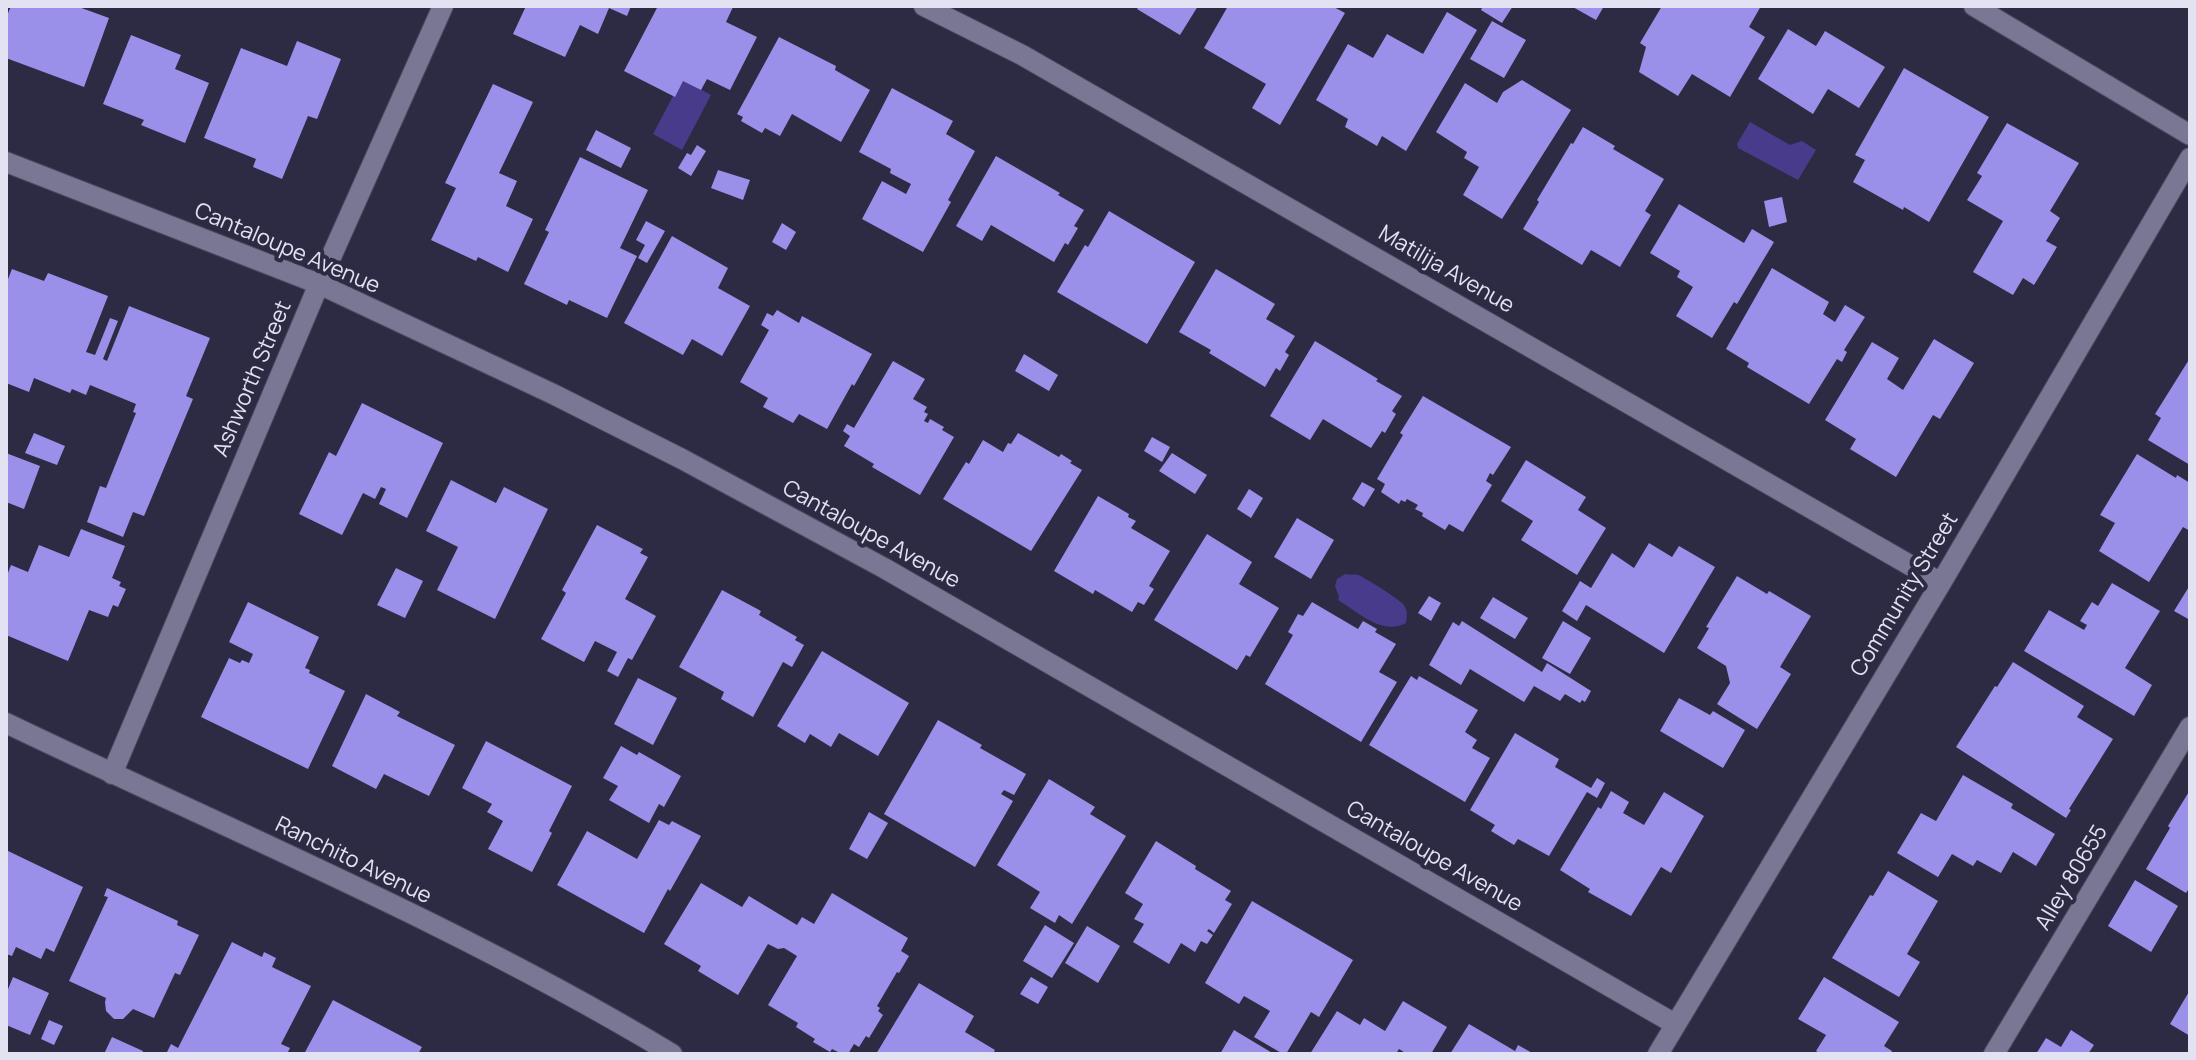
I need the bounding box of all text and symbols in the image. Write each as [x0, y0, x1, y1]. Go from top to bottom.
street label: Cantaloupe Avenue [190, 198, 384, 300]
street label: Matilija Avenue [1373, 220, 1519, 320]
street label: Ashworth Street [208, 297, 298, 461]
street label: Cantaloupe Avenue [778, 475, 964, 595]
street label: Community Street [1846, 508, 1964, 682]
street label: Cantaloupe Avenue [1341, 796, 1527, 918]
street label: Ranchito Avenue [271, 812, 435, 910]
street label: Alley 80655 [2030, 821, 2114, 935]

